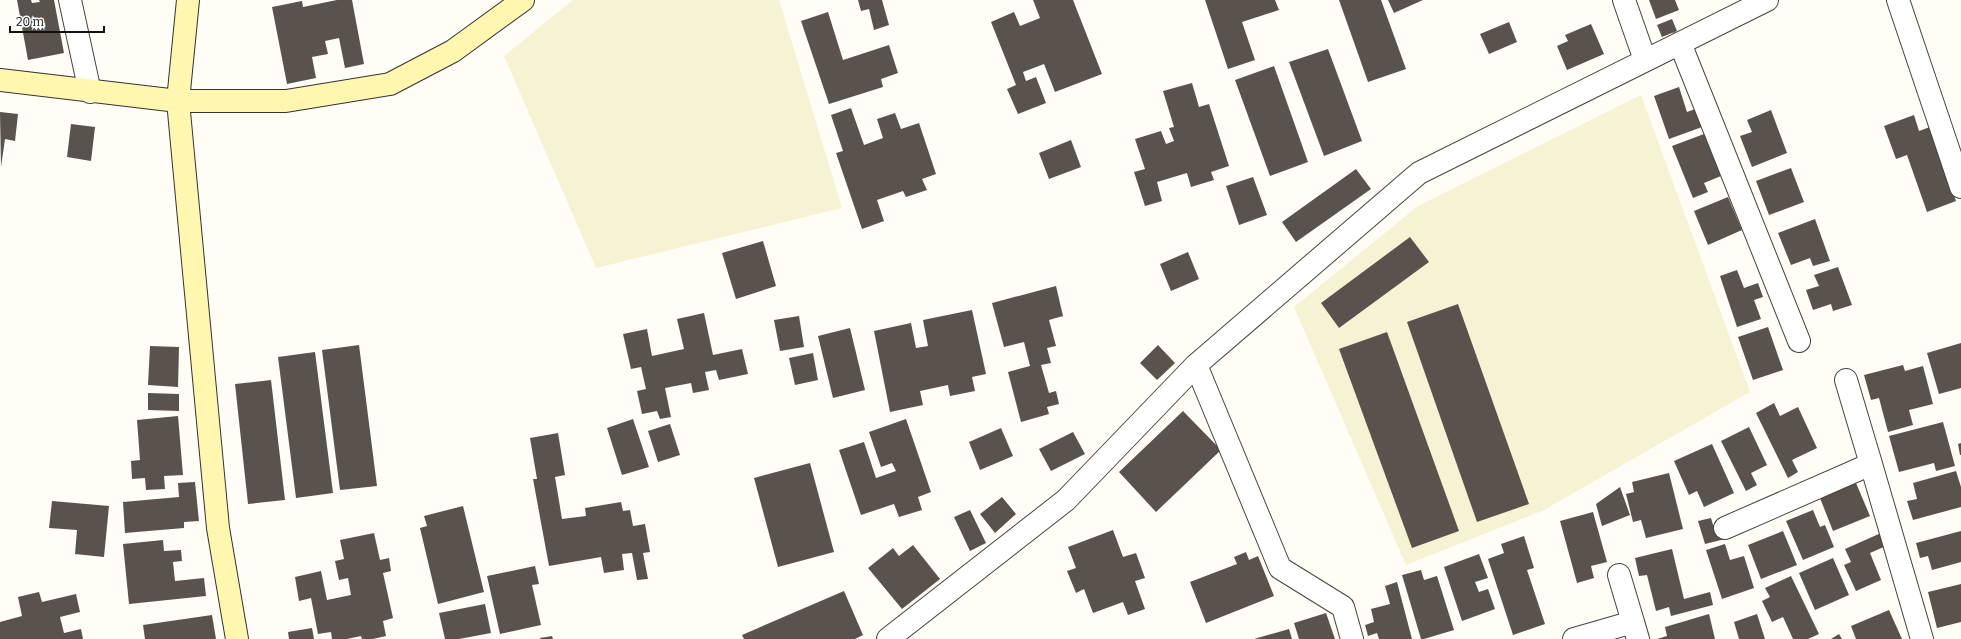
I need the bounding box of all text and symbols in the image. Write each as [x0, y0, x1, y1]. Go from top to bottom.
scale bar [10, 8, 104, 34]
text: 20 m [16, 15, 45, 29]

